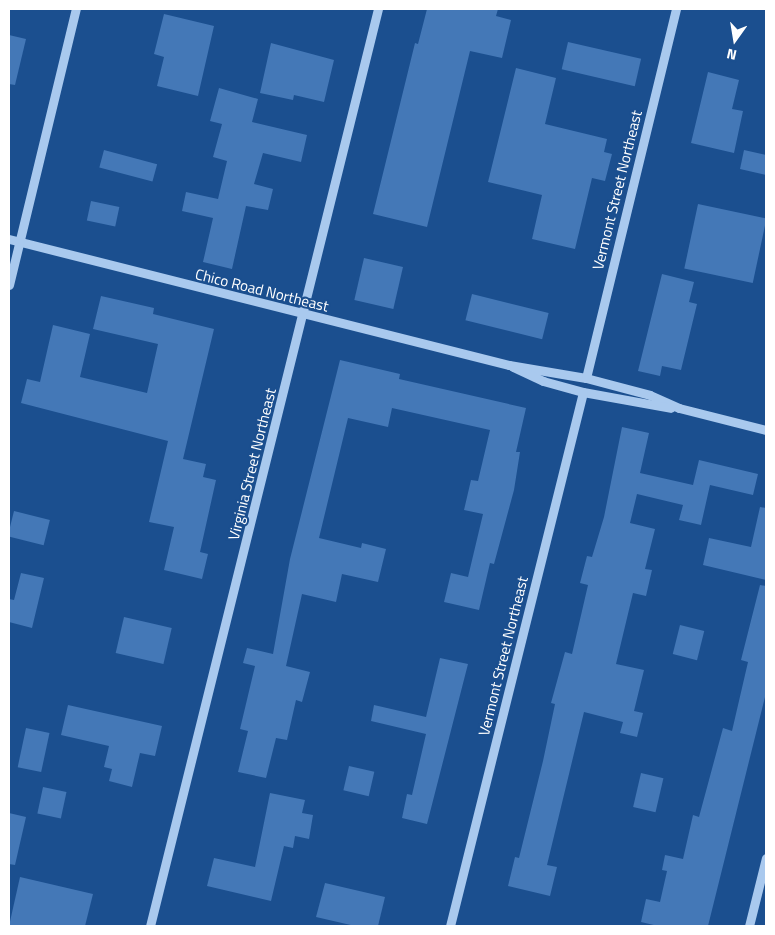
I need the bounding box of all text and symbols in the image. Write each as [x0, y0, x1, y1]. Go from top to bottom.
north arrow [710, 15, 760, 65]
text: N [724, 44, 739, 66]
street label: Vermont Street Northeast [588, 108, 646, 272]
street label: Chico Road Northeast [193, 265, 331, 315]
street label: Virginia Street Northeast [224, 386, 280, 542]
street label: Vermont Street Northeast [474, 574, 532, 738]

